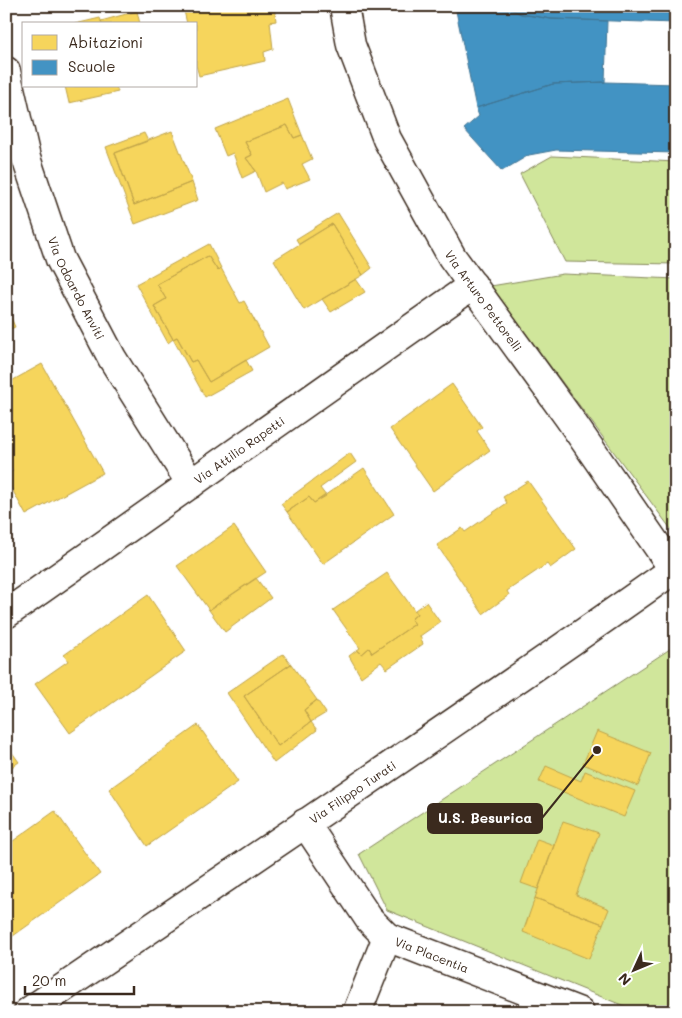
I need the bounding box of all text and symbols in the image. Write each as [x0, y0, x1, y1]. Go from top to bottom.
legend [22, 22, 198, 88]
text: Abitazioni [68, 32, 143, 52]
text: Scuole [68, 56, 115, 76]
street label: Via Odoardo Anviti [45, 234, 109, 342]
street label: Via Arturo Pettorelli [442, 247, 526, 355]
street label: Via Attilio Rapetti [191, 412, 287, 487]
street label: Via Filippo Turati [306, 757, 399, 827]
callout: U.S. Besurica [428, 804, 542, 833]
text: U.S. Besurica [438, 808, 532, 827]
street label: Via Placentia [393, 933, 471, 976]
north arrow [610, 946, 660, 996]
scale bar [25, 963, 134, 995]
text: N [614, 969, 635, 990]
text: 20 m [32, 970, 66, 990]

